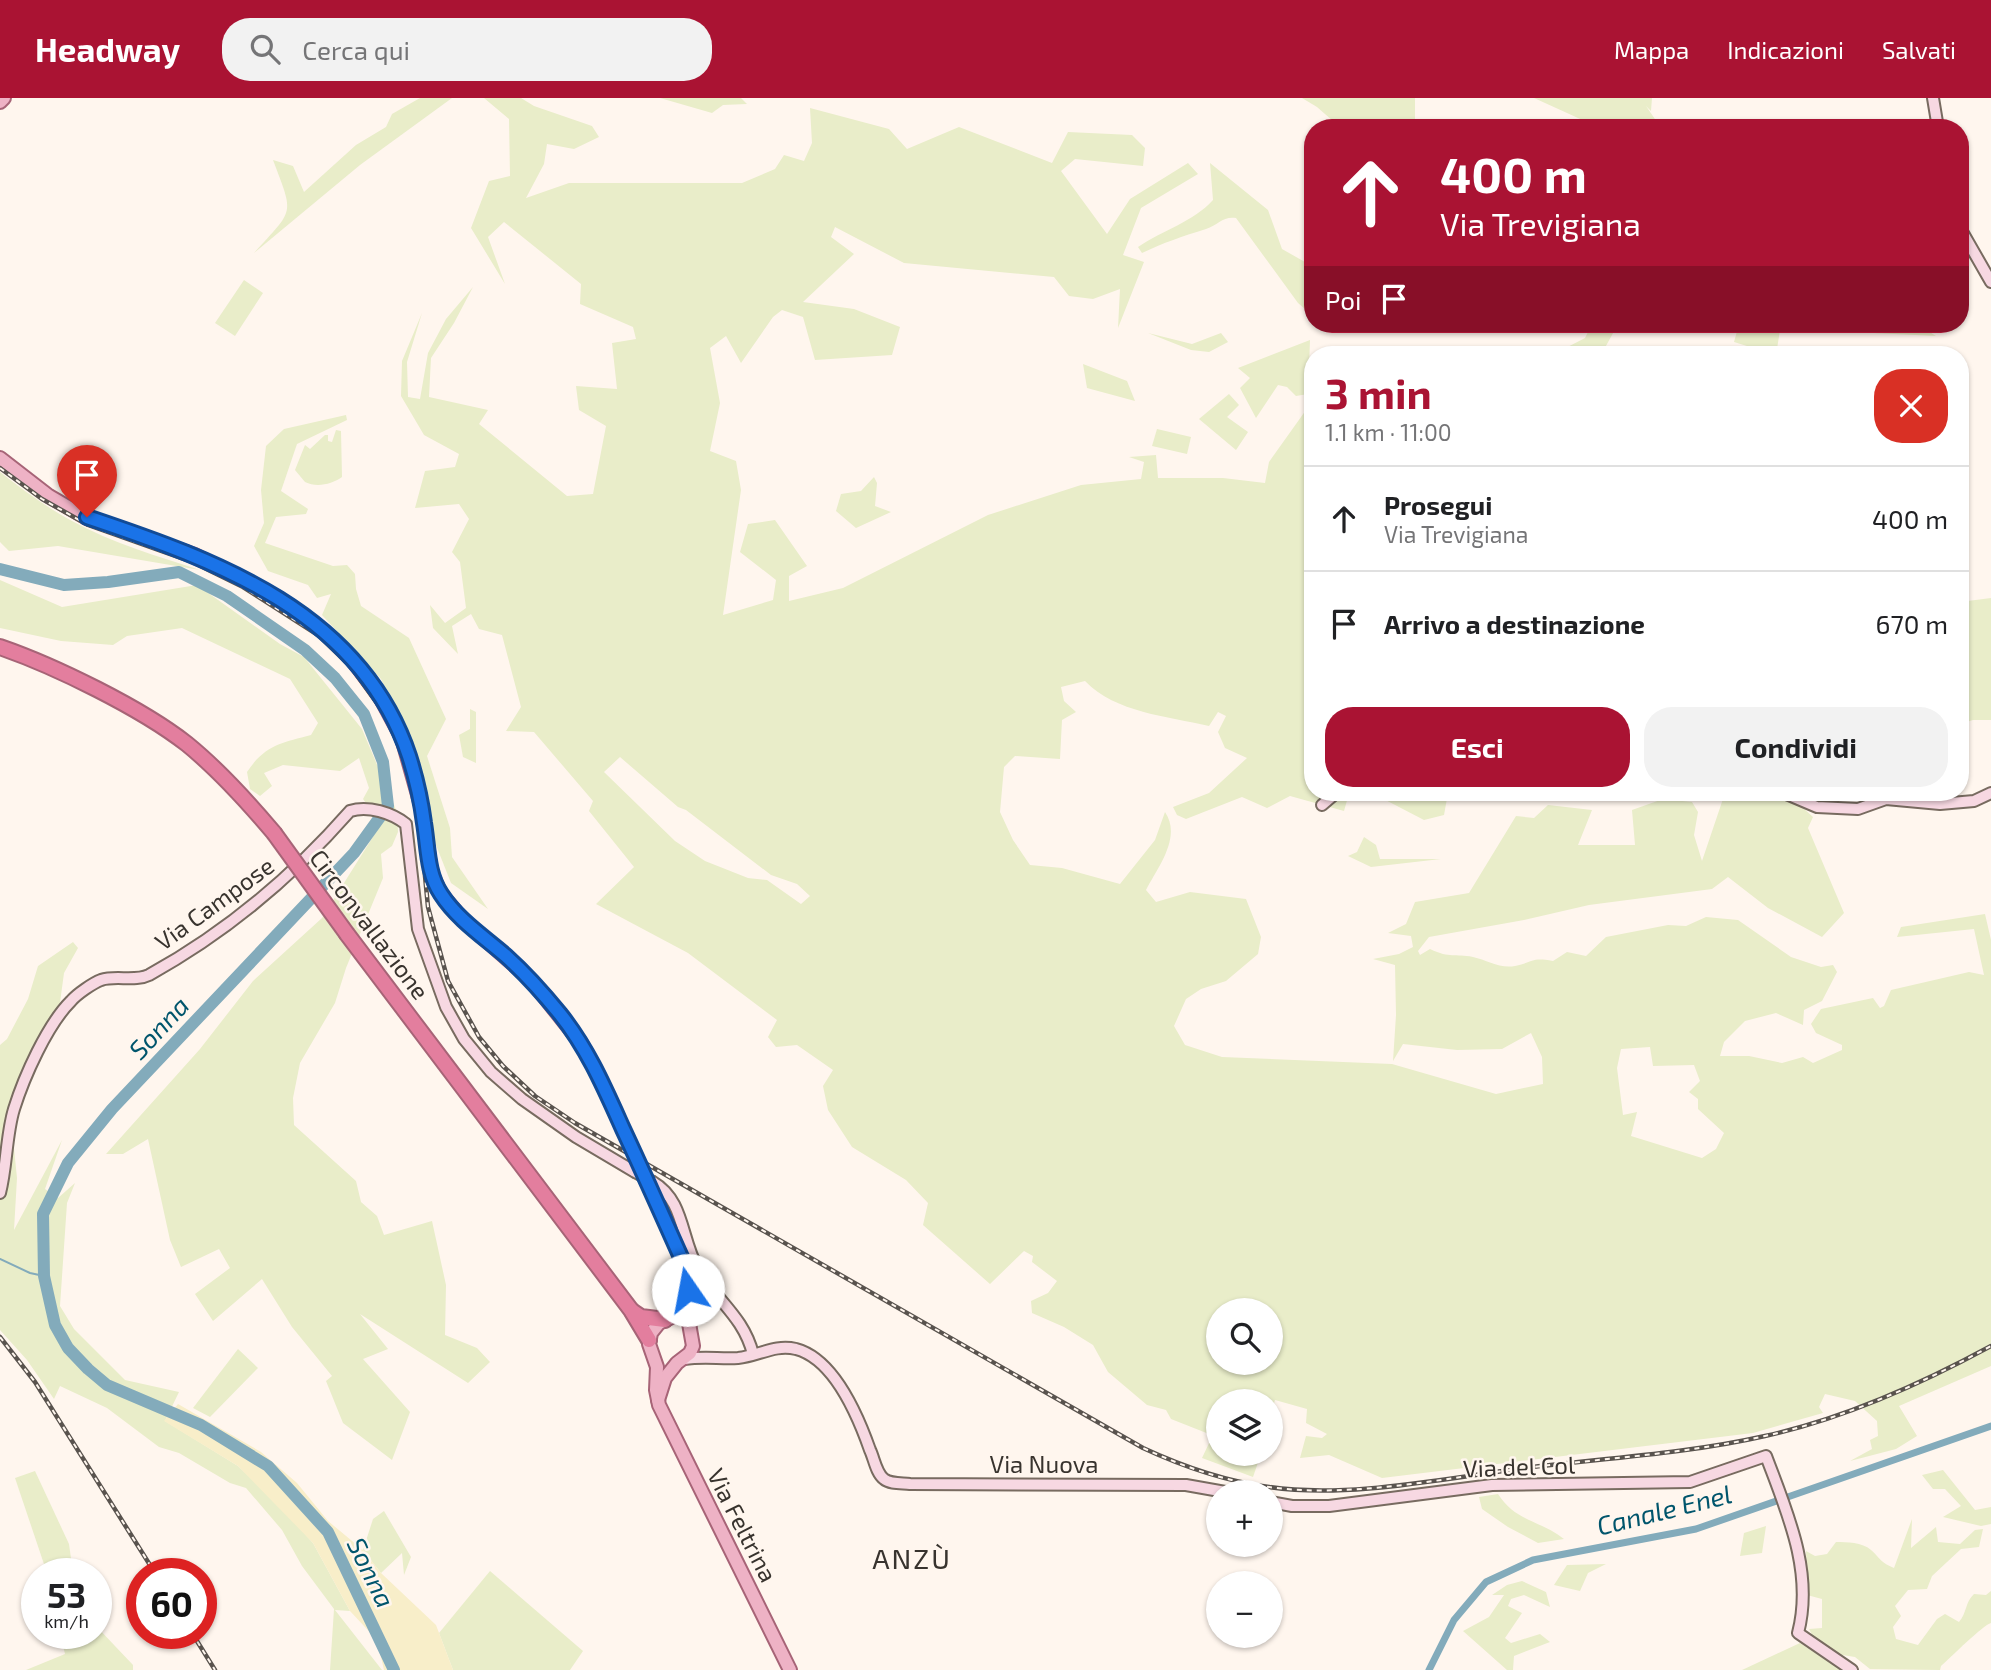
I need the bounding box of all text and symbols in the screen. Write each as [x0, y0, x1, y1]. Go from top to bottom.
search box [222, 18, 712, 81]
text: Headway [35, 29, 180, 69]
icon: search [246, 30, 284, 68]
text: Cerca qui [302, 34, 410, 65]
text: Mappa [1614, 35, 1689, 64]
text: Indicazioni [1727, 35, 1844, 64]
text: Salvati [1882, 35, 1956, 64]
text: 400 m [1440, 144, 1587, 203]
icon: ahead [1325, 147, 1416, 238]
text: Via Trevigiana [1440, 204, 1641, 242]
icon: arrive [1375, 280, 1413, 318]
text: Poi [1325, 284, 1361, 315]
text: 3 min [1325, 367, 1432, 417]
button: close [1874, 369, 1948, 443]
text: 1.1 km · 11:00 [1325, 418, 1452, 446]
pin [57, 445, 117, 517]
icon: arrive [68, 456, 106, 494]
text: Prosegui [1384, 489, 1492, 520]
icon: ahead [1325, 500, 1363, 538]
text: 400 m [1872, 503, 1948, 534]
text: Via Trevigiana [1384, 520, 1528, 548]
icon: arrive [1325, 605, 1363, 643]
text: Arrivo a destinazione [1384, 608, 1645, 639]
text: 670 m [1876, 608, 1948, 639]
button: Esci [1325, 707, 1630, 787]
button: Condividi [1644, 707, 1948, 787]
street label: Circonvallazione [304, 843, 436, 1005]
street label: Via Campose [149, 850, 279, 956]
water label: Sonna [121, 989, 195, 1065]
position arrow [651, 1253, 725, 1327]
map controls [1206, 1298, 1283, 1648]
button: search [1206, 1298, 1283, 1375]
button: layers [1206, 1389, 1283, 1466]
street label: Via Nuova [990, 1449, 1098, 1478]
street label: Via del Col [1462, 1450, 1576, 1482]
street label: Via Feltrina [702, 1463, 784, 1587]
water label: Canale Enel [1593, 1477, 1735, 1541]
button: + [1206, 1480, 1283, 1557]
water label: Sonna [342, 1532, 402, 1612]
district label: ANZÙ [872, 1541, 952, 1575]
speed limit sign: 60 [126, 1558, 217, 1649]
button: − [1206, 1571, 1283, 1648]
text: 53 [47, 1573, 86, 1615]
text: km/h [44, 1610, 89, 1632]

